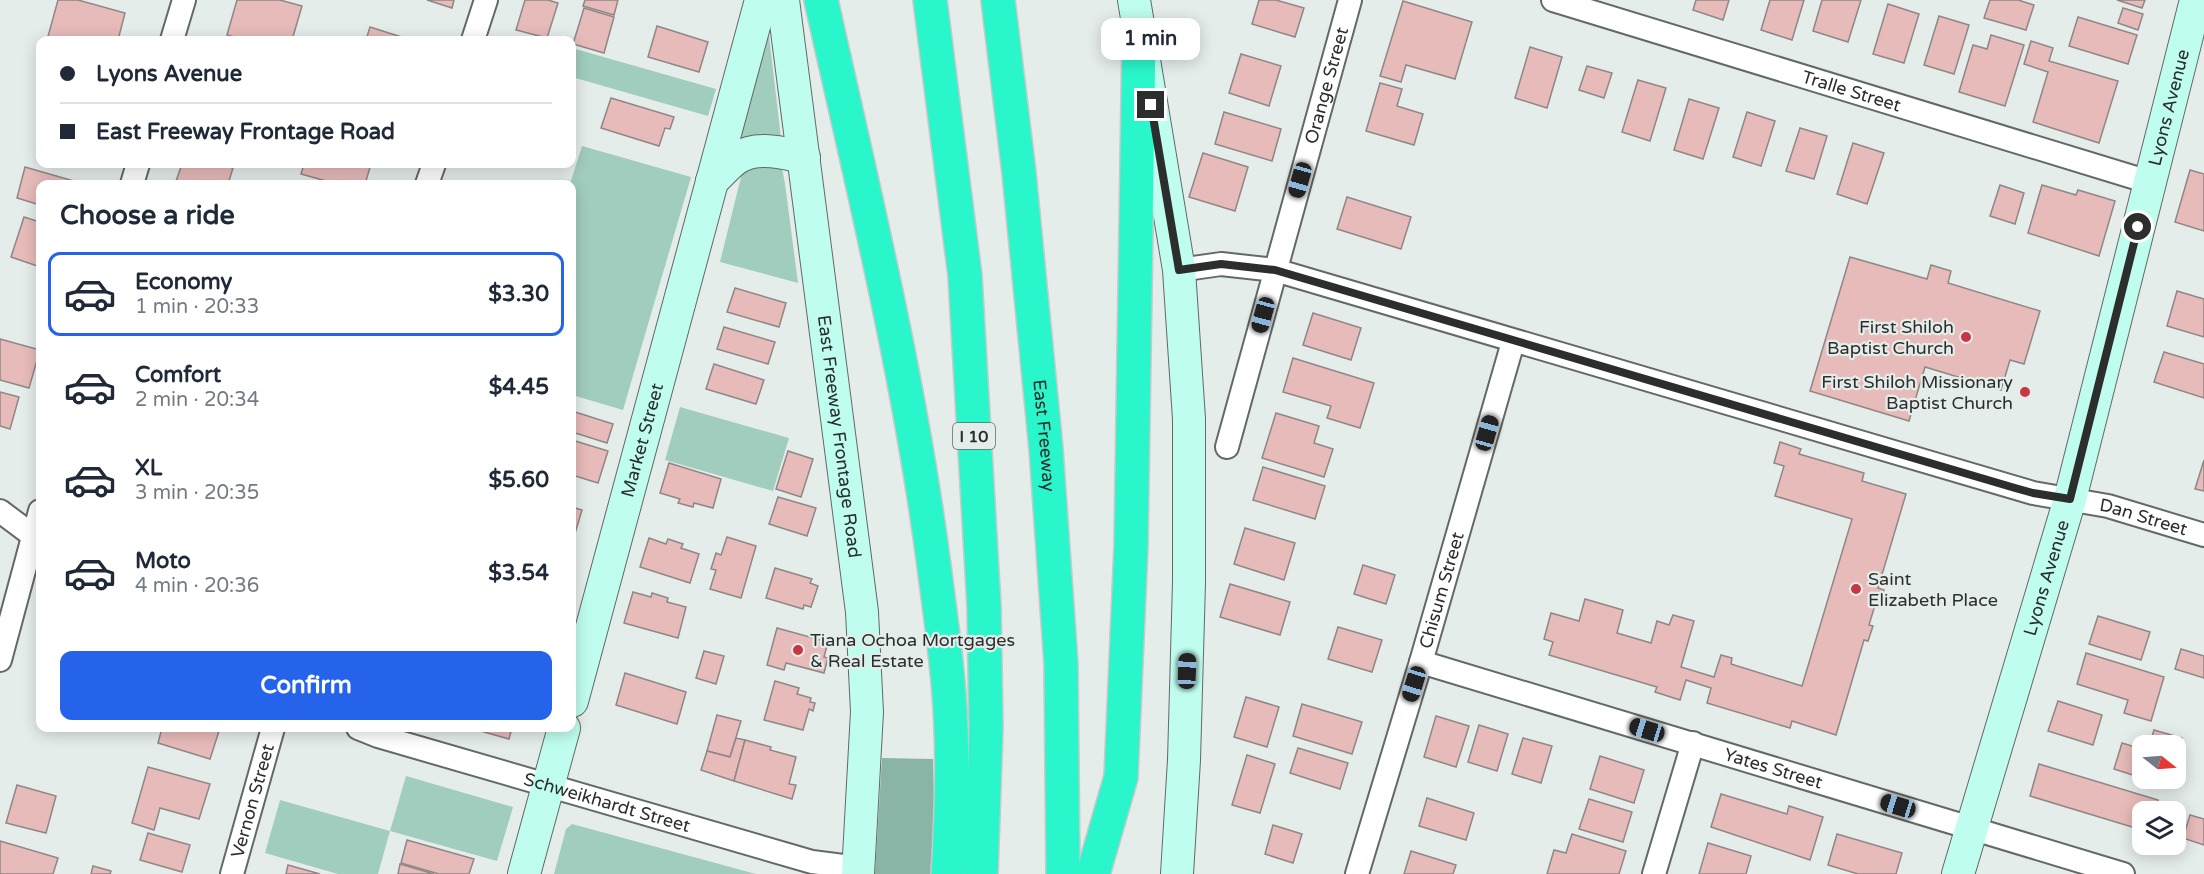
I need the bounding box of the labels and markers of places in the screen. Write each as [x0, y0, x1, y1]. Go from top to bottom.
place label: First Shiloh Baptist Church [1827, 316, 1954, 359]
marker: First Shiloh Baptist Church [1959, 330, 1973, 344]
place label: First Shiloh Missionary Baptist Church [1821, 371, 2013, 414]
marker: First Shiloh Missionary Baptist Church [2018, 385, 2032, 399]
place label: Saint Elizabeth Place [1868, 568, 1998, 611]
marker: Saint Elizabeth Place [1849, 582, 1863, 596]
place label: Tiana Ochoa Mortgages & Real Estate [810, 629, 1015, 672]
marker: Tiana Ochoa Mortgages & Real Estate [791, 643, 805, 657]

